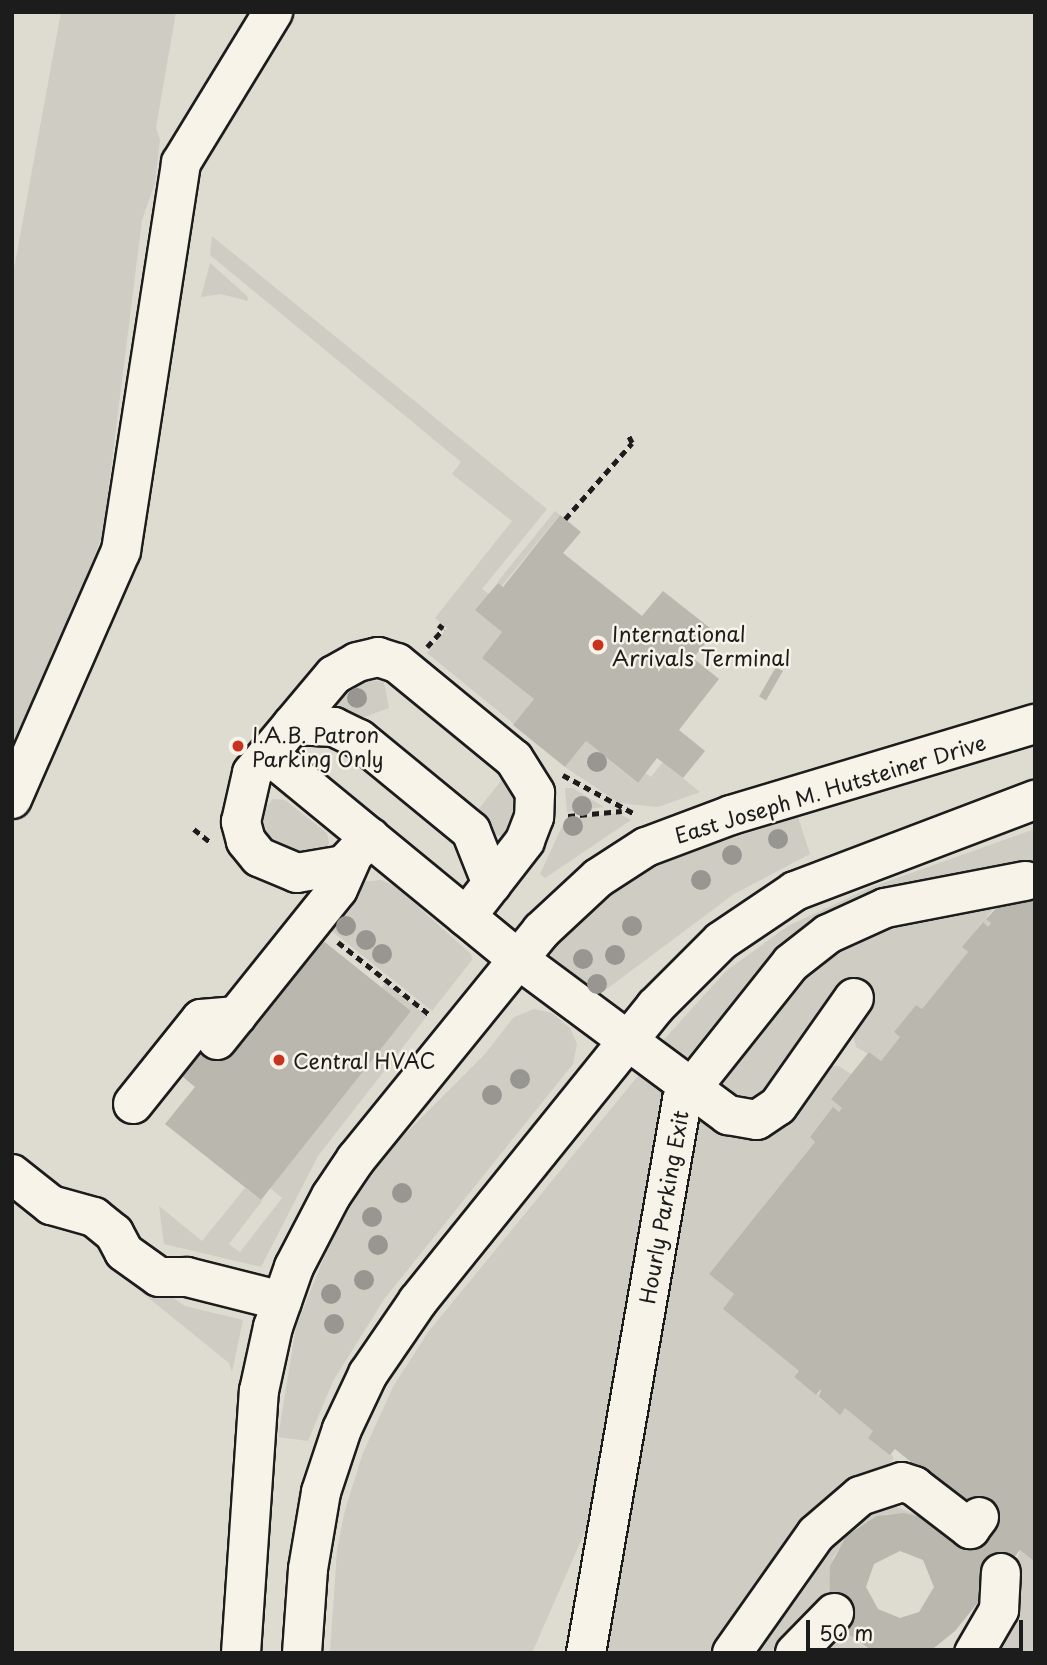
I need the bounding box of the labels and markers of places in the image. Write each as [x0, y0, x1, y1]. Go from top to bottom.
place label: International Arrivals Terminal [612, 620, 790, 670]
marker: International Arrivals Terminal [590, 637, 606, 653]
place label: I.A.B. Patron Parking Only [252, 721, 384, 771]
marker: I.A.B. Patron Parking Only [230, 738, 246, 754]
place label: Central HVAC [293, 1047, 437, 1073]
marker: Central HVAC [271, 1052, 287, 1068]

